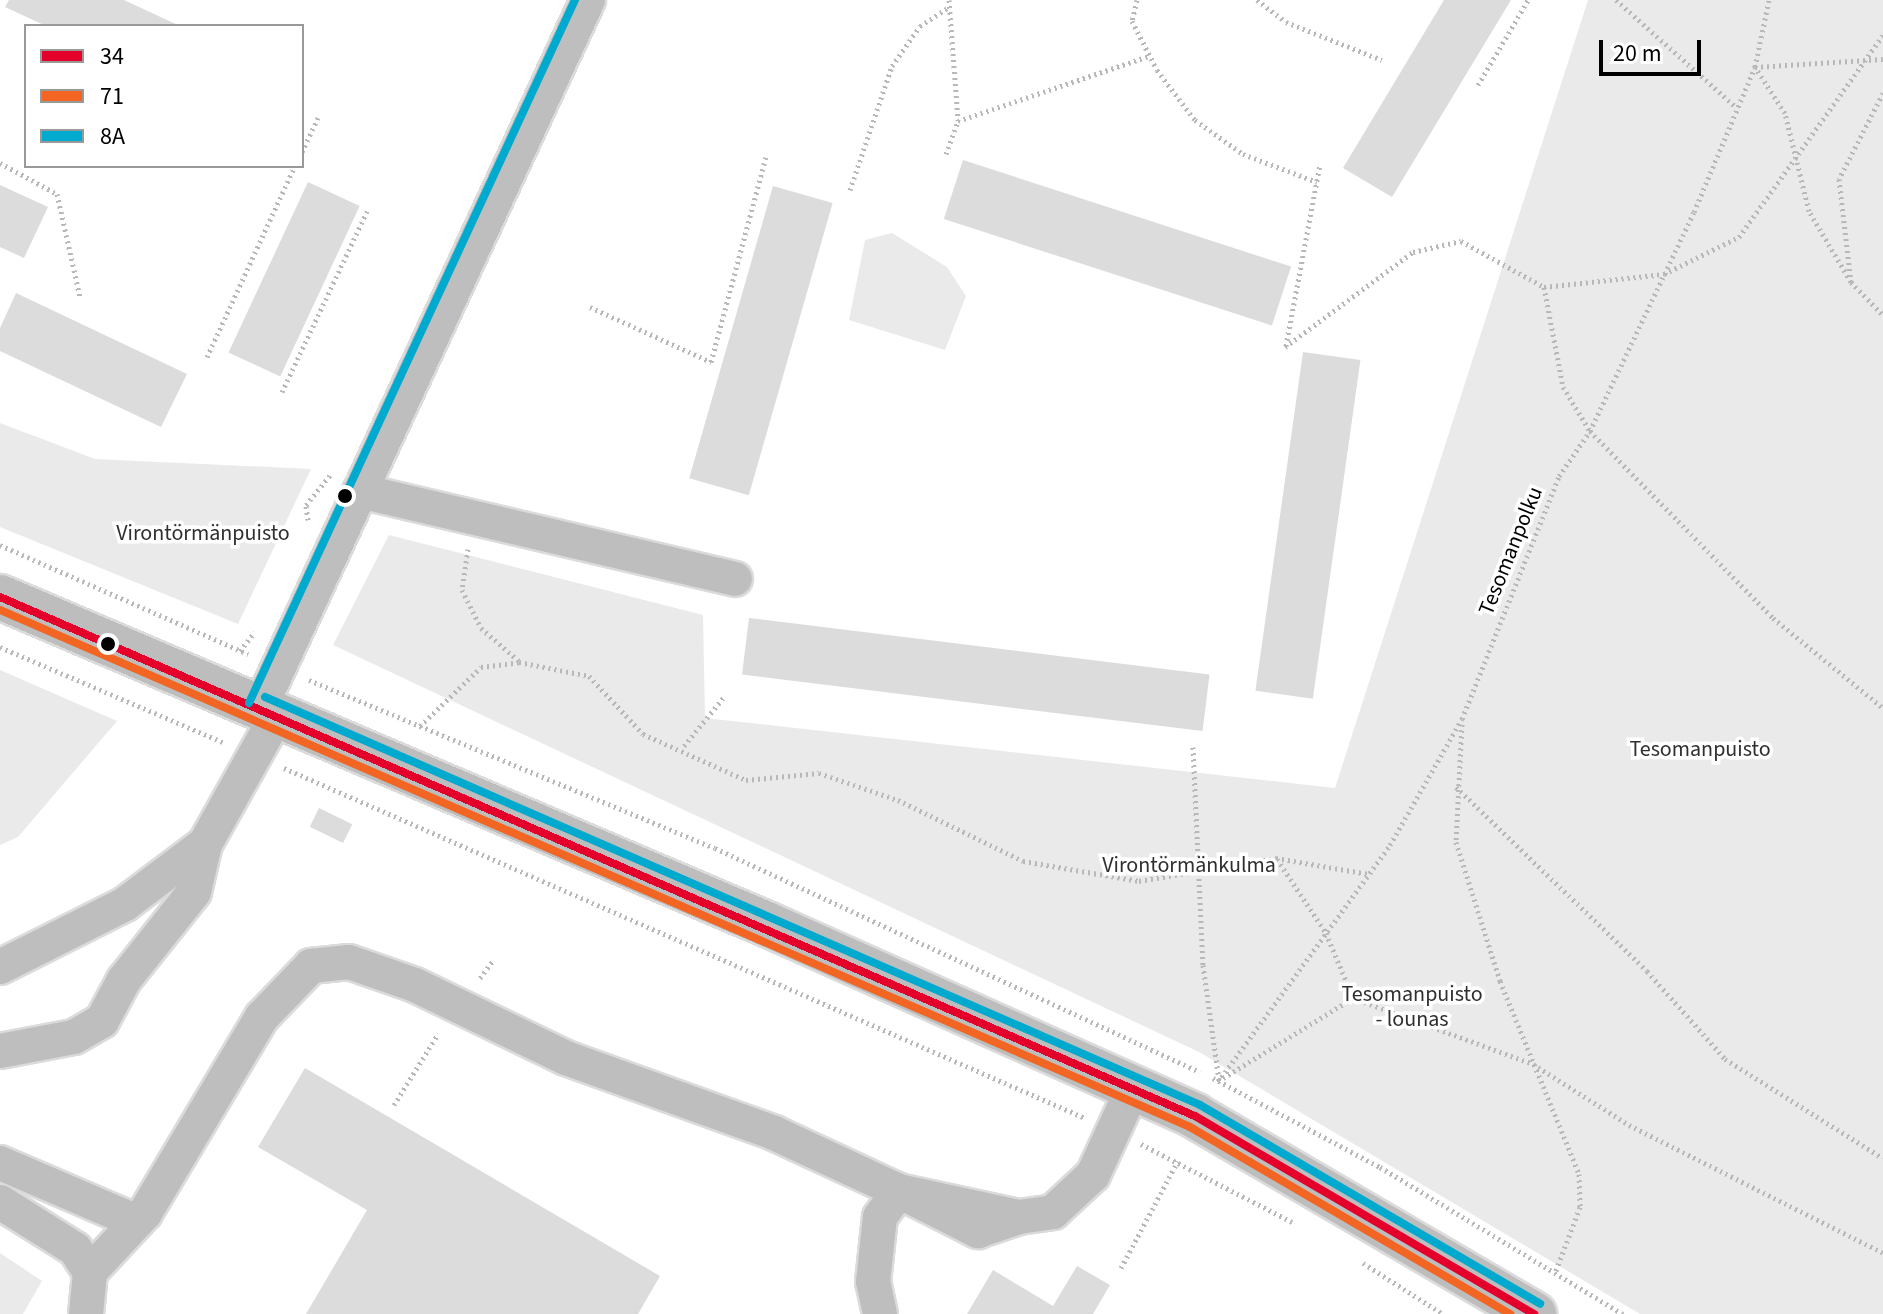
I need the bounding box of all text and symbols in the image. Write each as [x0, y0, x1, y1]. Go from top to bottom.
legend [24, 24, 304, 168]
scale bar [1603, 24, 1705, 74]
text: 20 m [1613, 36, 1662, 71]
text: 34 [100, 39, 124, 74]
text: 71 [100, 79, 124, 114]
text: 8A [100, 119, 125, 154]
street label: Tesomanpolku [1473, 483, 1549, 619]
unlabelled marker [337, 488, 353, 504]
park label: Virontörmänpuisto [116, 521, 290, 547]
unlabelled marker [100, 636, 116, 652]
park label: Tesomanpuisto [1629, 737, 1771, 763]
park label: Virontörmänkulma [1102, 853, 1276, 879]
park label: Tesomanpuisto - lounas [1341, 981, 1483, 1032]

